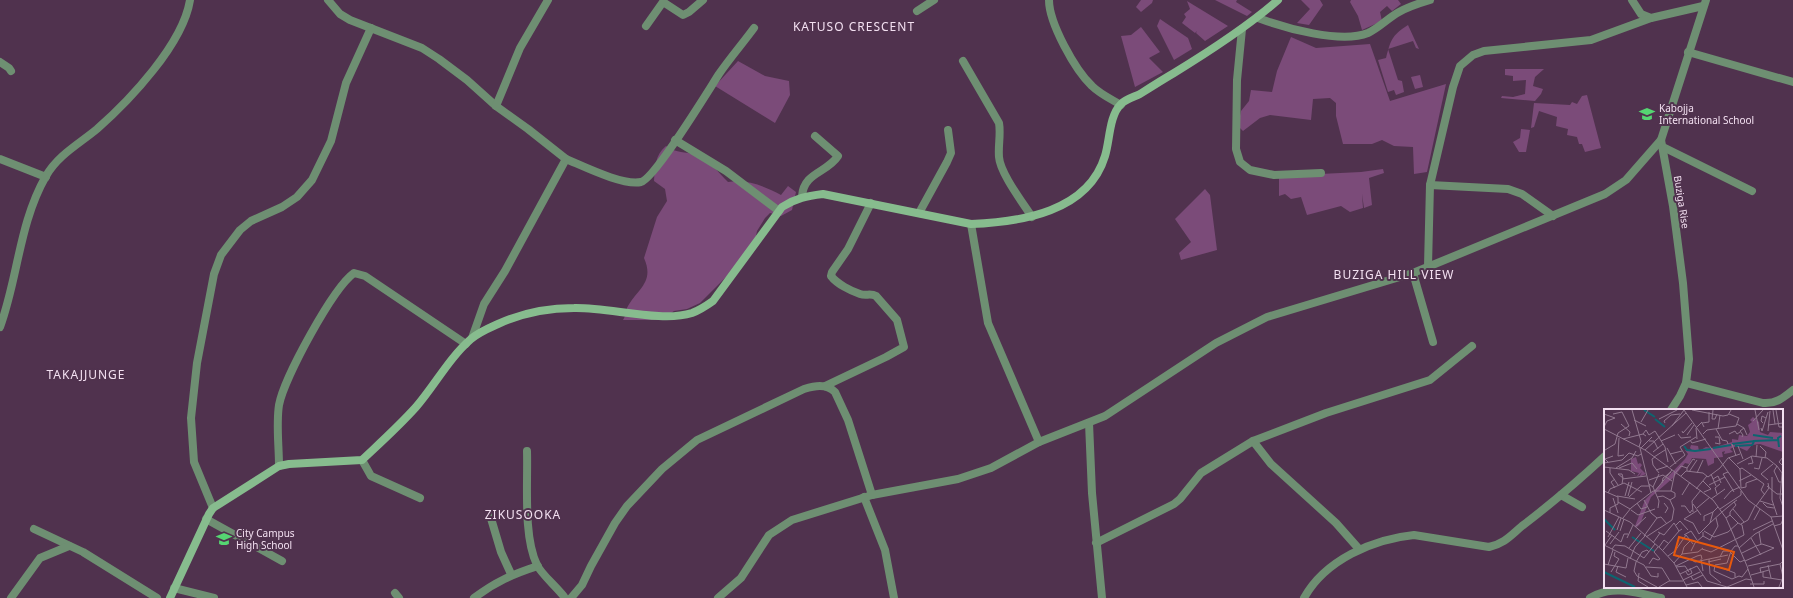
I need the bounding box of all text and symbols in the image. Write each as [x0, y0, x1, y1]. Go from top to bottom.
district label: KATUSO CRESCENT [793, 18, 915, 35]
place label: Kabojja International School [1659, 101, 1754, 127]
school or university icon: Kabojja International School [1638, 105, 1656, 123]
street label: Buziga Rise [1671, 174, 1693, 230]
district label: BUZIGA HILL VIEW [1334, 266, 1454, 283]
district label: TAKAJJUNGE [46, 366, 126, 383]
inset map [1604, 409, 1783, 588]
district label: ZIKUSOOKA [485, 506, 561, 523]
place label: City Campus High School [236, 526, 295, 552]
school or university icon: City Campus High School [215, 530, 233, 548]

